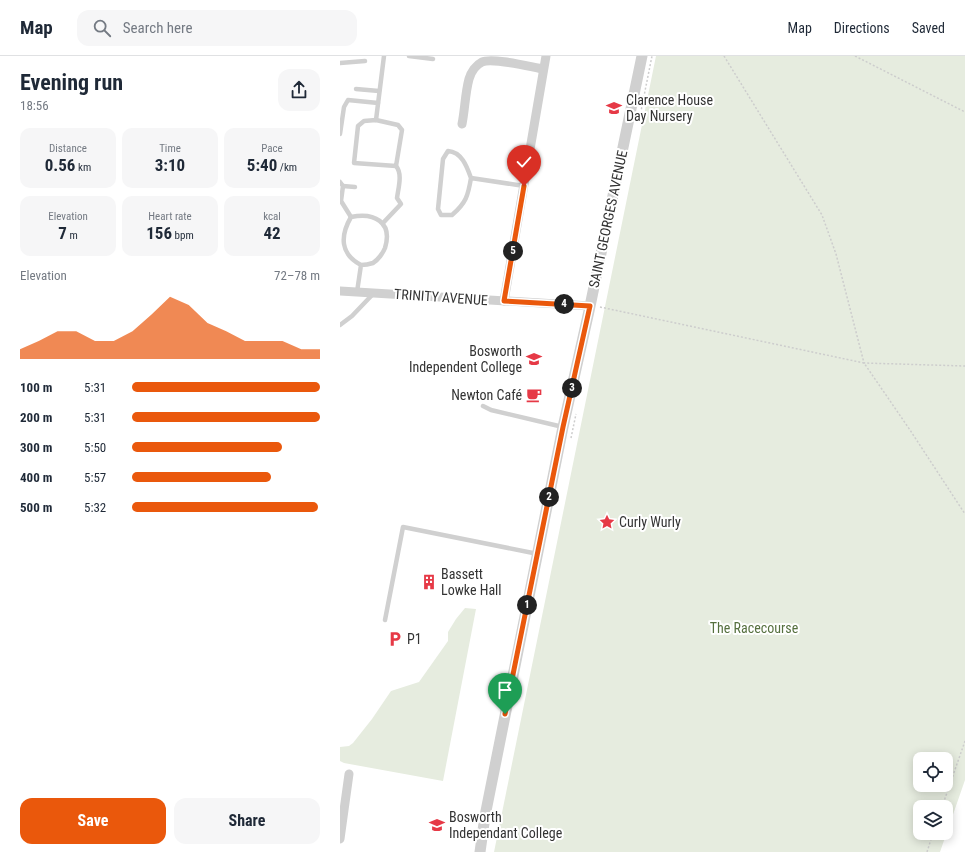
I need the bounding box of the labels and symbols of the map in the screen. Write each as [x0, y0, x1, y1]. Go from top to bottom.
place label: Clarence House Day Nursery [626, 92, 713, 124]
school or university icon: Clarence House Day Nursery [605, 99, 623, 117]
pin [507, 145, 541, 186]
street label: SAINT GEORGES AVENUE [586, 149, 630, 289]
pin: 5 [503, 241, 523, 261]
street label: TRINITY AVENUE [394, 286, 488, 308]
pin: 4 [554, 294, 574, 314]
place label: Bosworth Independent College [409, 343, 522, 375]
school or university icon: Bosworth Independent College [525, 350, 543, 368]
pin: 3 [562, 378, 582, 398]
cafe icon: Newton Café [525, 386, 543, 404]
place label: Newton Café [451, 387, 522, 403]
pin: 2 [539, 487, 559, 507]
place icon: Curly Wurly [598, 513, 616, 531]
place label: Curly Wurly [619, 514, 681, 530]
place label: Bassett Lowke Hall [441, 566, 502, 598]
building icon: Bassett Lowke Hall [420, 573, 438, 591]
pin: 1 [517, 595, 537, 615]
park label: The Racecourse [710, 620, 799, 636]
parking icon: P1 [386, 630, 404, 648]
place label: P1 [407, 631, 422, 647]
pin [488, 673, 522, 714]
place label: Bosworth Independant College [449, 809, 563, 841]
school or university icon: Bosworth Independant College [428, 816, 446, 834]

